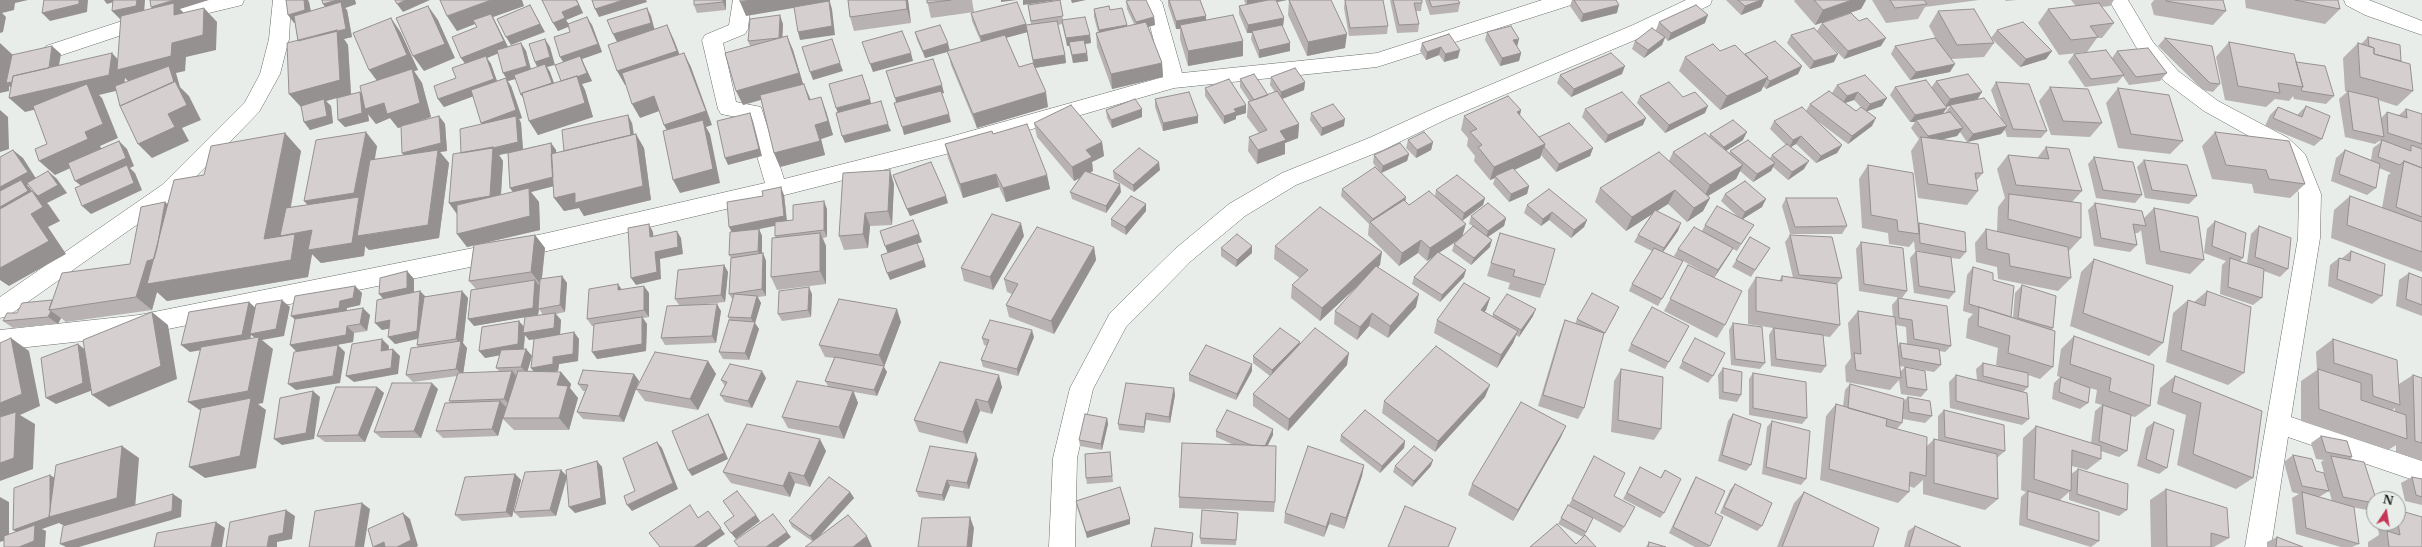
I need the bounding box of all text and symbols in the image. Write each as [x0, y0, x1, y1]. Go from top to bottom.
north arrow [2366, 491, 2406, 531]
text: N [2382, 492, 2395, 508]

